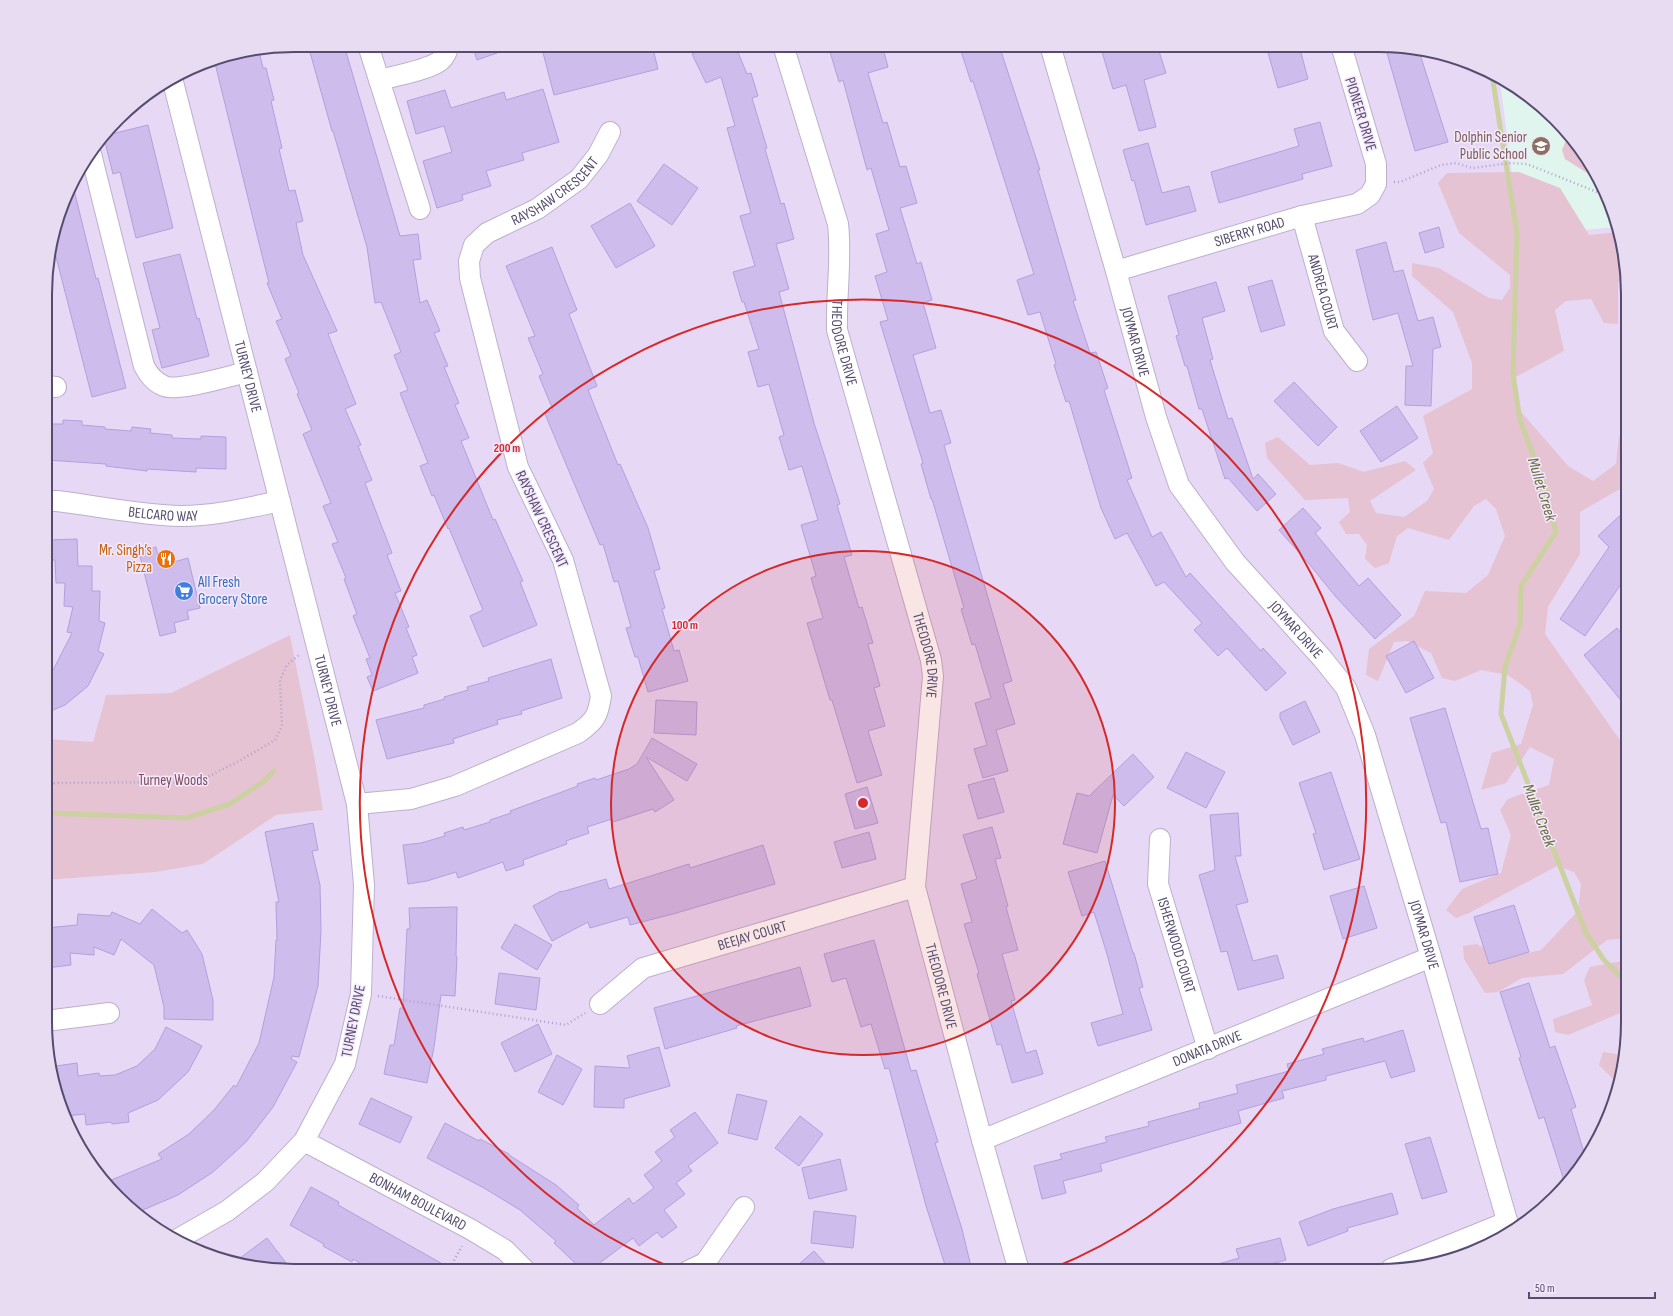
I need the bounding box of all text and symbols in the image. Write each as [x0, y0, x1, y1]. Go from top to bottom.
street label: PIONEER DRIVE [1340, 75, 1381, 153]
place label: Dolphin Senior Public School [1454, 128, 1528, 164]
school or university icon: Dolphin Senior Public School [1530, 135, 1552, 157]
street label: RAYSHAW CRESCENT [508, 153, 603, 230]
street label: SIBERRY ROAD [1212, 213, 1287, 251]
street label: ANDREA COURT [1303, 251, 1342, 332]
street label: THEODORE DRIVE [827, 299, 861, 388]
street label: JOYMAR DRIVE [1116, 304, 1154, 379]
street label: TURNEY DRIVE [229, 339, 266, 415]
text: 200 m [494, 441, 520, 456]
water label: Mullet Creek [1523, 455, 1561, 525]
street label: RAYSHAW CRESCENT [511, 468, 572, 571]
street label: BELCARO WAY [127, 502, 199, 526]
place label: Mr. Singh’s Pizza [99, 541, 152, 577]
restaurant icon: Mr. Singh’s Pizza [155, 548, 177, 570]
place label: All Fresh Grocery Store [197, 573, 268, 609]
supermarket icon: All Fresh Grocery Store [173, 580, 195, 602]
street label: JOYMAR DRIVE [1264, 596, 1327, 663]
street label: THEODORE DRIVE [908, 610, 942, 699]
text: 100 m [672, 618, 698, 633]
street label: TURNEY DRIVE [309, 653, 346, 729]
park label: Turney Woods [138, 771, 208, 790]
water label: Mullet Creek [1518, 782, 1560, 850]
centre of rings [856, 796, 870, 810]
street label: ISHERWOOD COURT [1153, 895, 1200, 996]
street label: JOYMAR DRIVE [1404, 897, 1443, 972]
street label: BEEJAY COURT [715, 917, 789, 955]
street label: THEODORE DRIVE [920, 941, 961, 1031]
street label: TURNEY DRIVE [337, 983, 370, 1059]
street label: DONATA DRIVE [1170, 1026, 1245, 1071]
street label: BONHAM BOULEVARD [366, 1168, 470, 1235]
scale bar [1529, 1274, 1655, 1300]
text: 50 m [1535, 1281, 1555, 1296]

